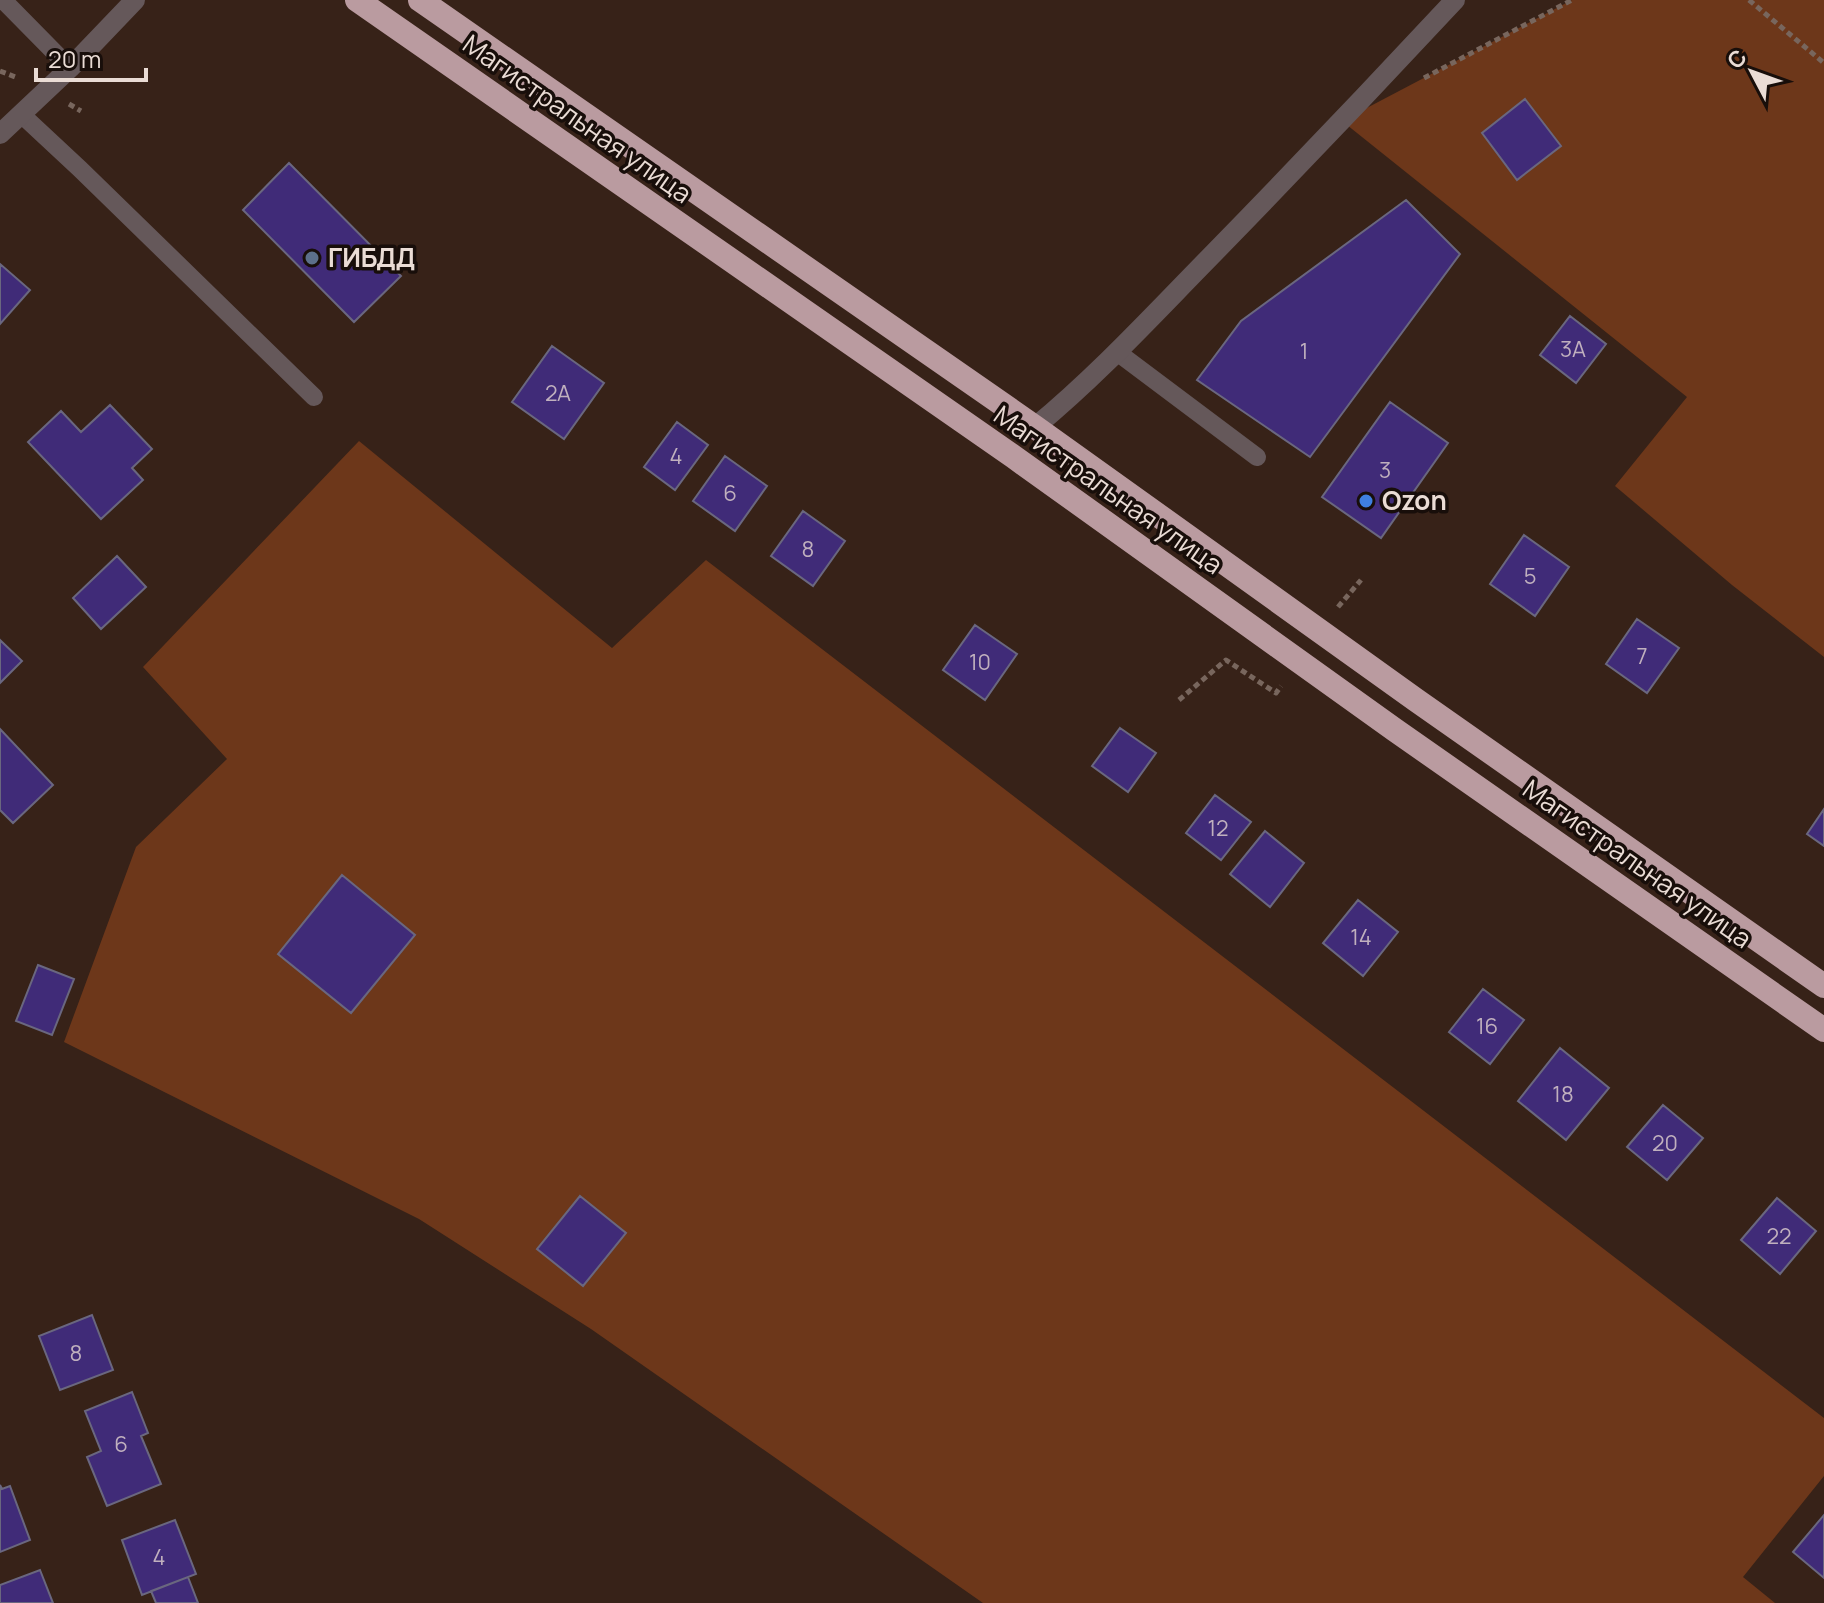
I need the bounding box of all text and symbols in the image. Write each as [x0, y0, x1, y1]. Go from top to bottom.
street label: Магистральная улица [456, 26, 699, 211]
scale bar [36, 32, 146, 82]
north arrow [1712, 32, 1792, 112]
text: 20 m [48, 42, 101, 75]
text: С [1720, 43, 1754, 75]
place label: ГИБДД [328, 239, 415, 275]
marker: ГИБДД [303, 249, 321, 267]
house number: 3А [1560, 334, 1586, 364]
house number: 1 [1300, 336, 1308, 366]
house number: 2А [545, 378, 571, 408]
street label: Магистральная улица [987, 397, 1230, 582]
house number: 4 [670, 441, 682, 471]
house number: 3 [1379, 455, 1391, 485]
house number: 6 [723, 478, 737, 508]
place label: Ozon [1382, 482, 1447, 518]
marker: Ozon [1357, 492, 1375, 510]
house number: 8 [802, 534, 814, 564]
house number: 5 [1524, 561, 1536, 591]
house number: 7 [1636, 641, 1648, 671]
house number: 10 [969, 647, 991, 677]
street label: Магистральная улица [1516, 771, 1759, 956]
house number: 12 [1207, 813, 1229, 843]
house number: 14 [1350, 922, 1372, 952]
house number: 16 [1476, 1011, 1498, 1041]
house number: 18 [1552, 1079, 1574, 1109]
house number: 20 [1652, 1128, 1678, 1158]
house number: 22 [1766, 1221, 1792, 1251]
house number: 8 [70, 1338, 82, 1368]
house number: 6 [114, 1429, 128, 1459]
house number: 4 [153, 1542, 165, 1572]

